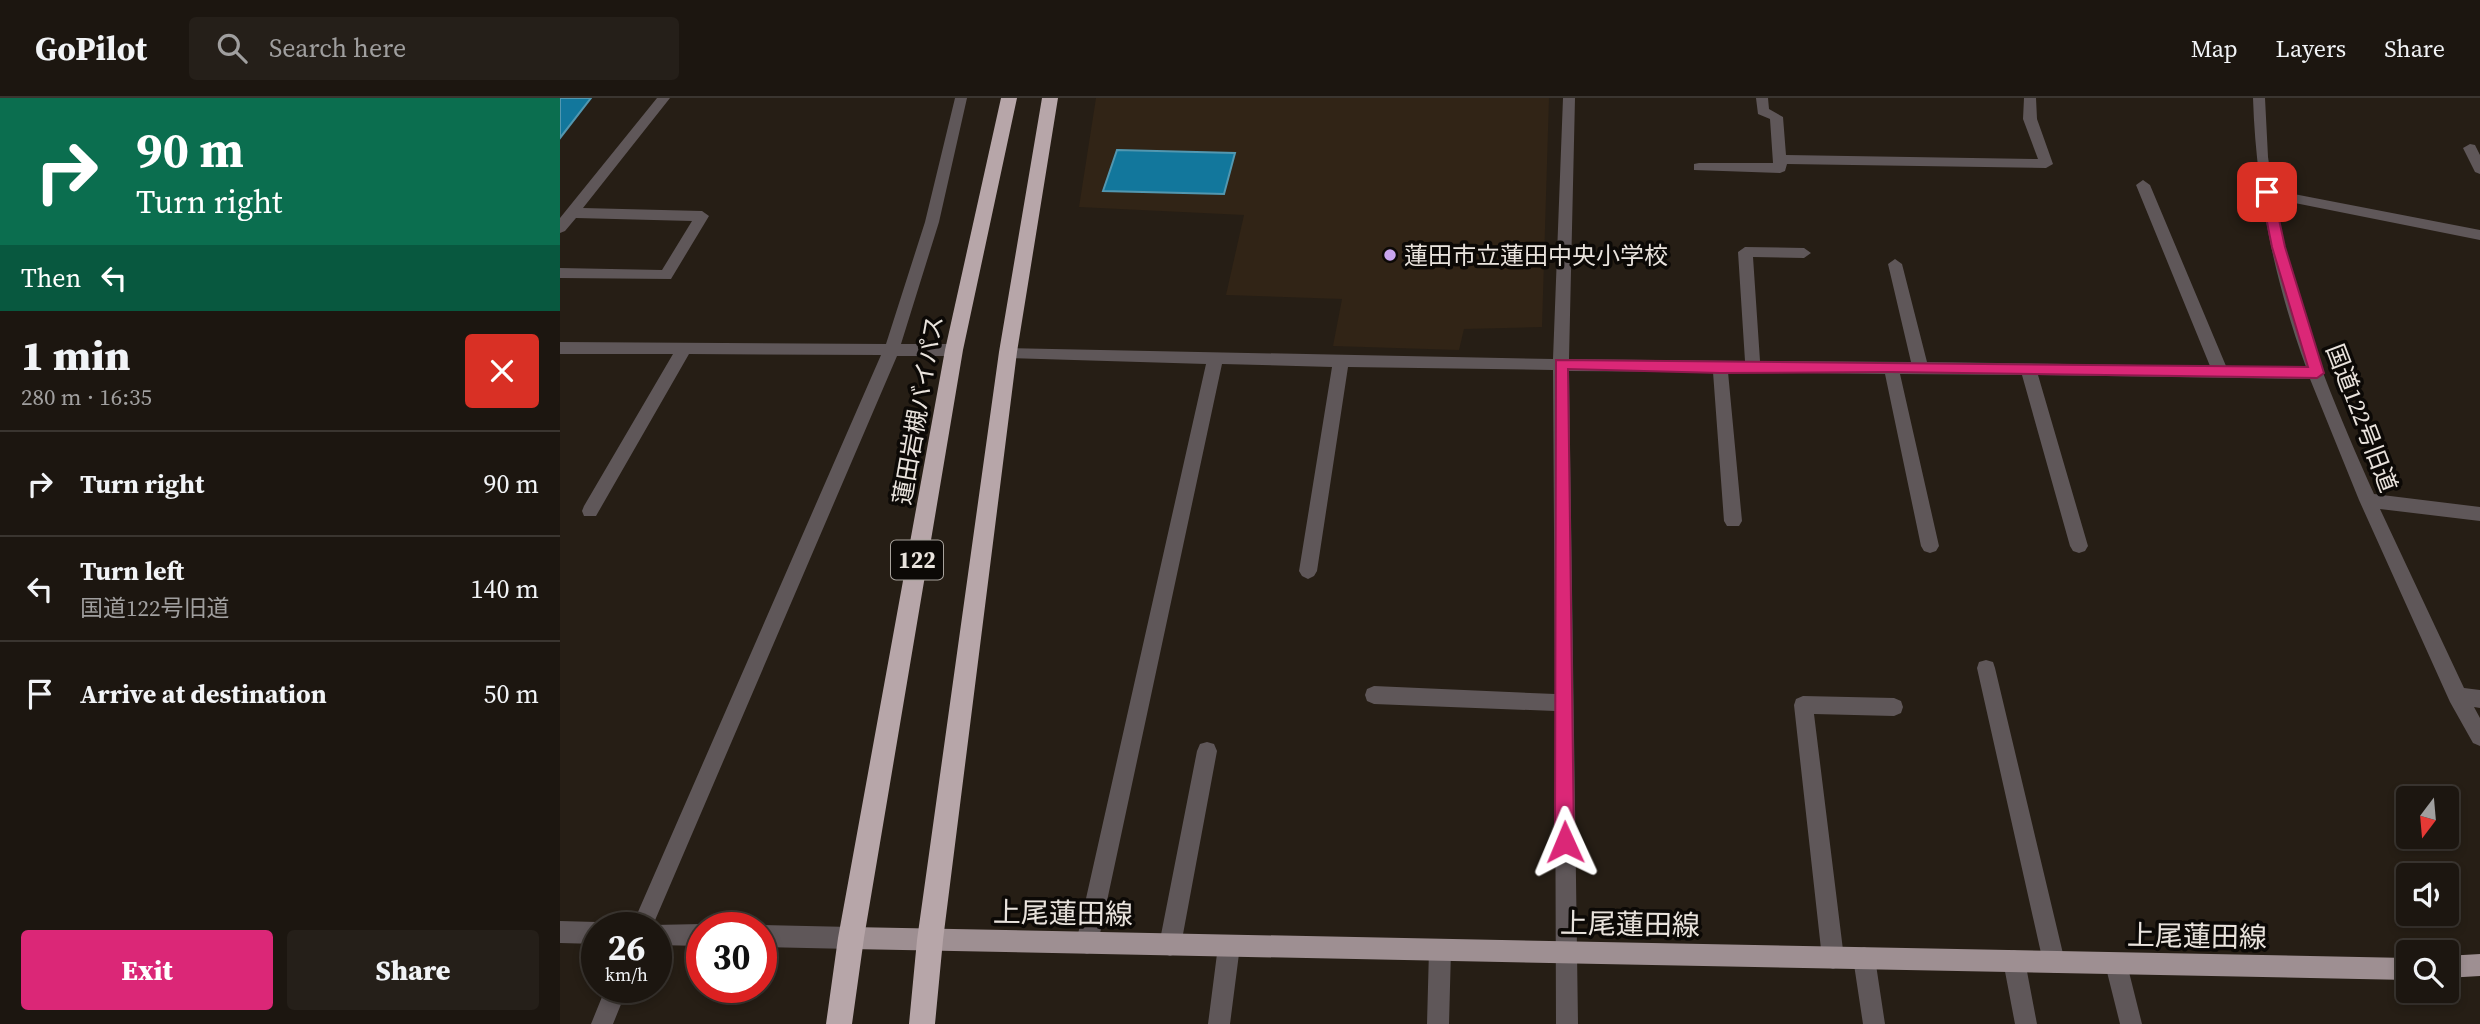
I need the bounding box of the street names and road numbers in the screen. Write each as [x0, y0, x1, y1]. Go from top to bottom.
street label: 蓮田岩槻バイパス [885, 313, 951, 507]
street label: 国道122号旧道 [2319, 339, 2405, 497]
road number: 122 [891, 540, 943, 580]
street label: 上尾蓮田線 [993, 893, 1133, 933]
street label: 上尾蓮田線 [1560, 904, 1700, 944]
street label: 上尾蓮田線 [2127, 916, 2267, 956]

